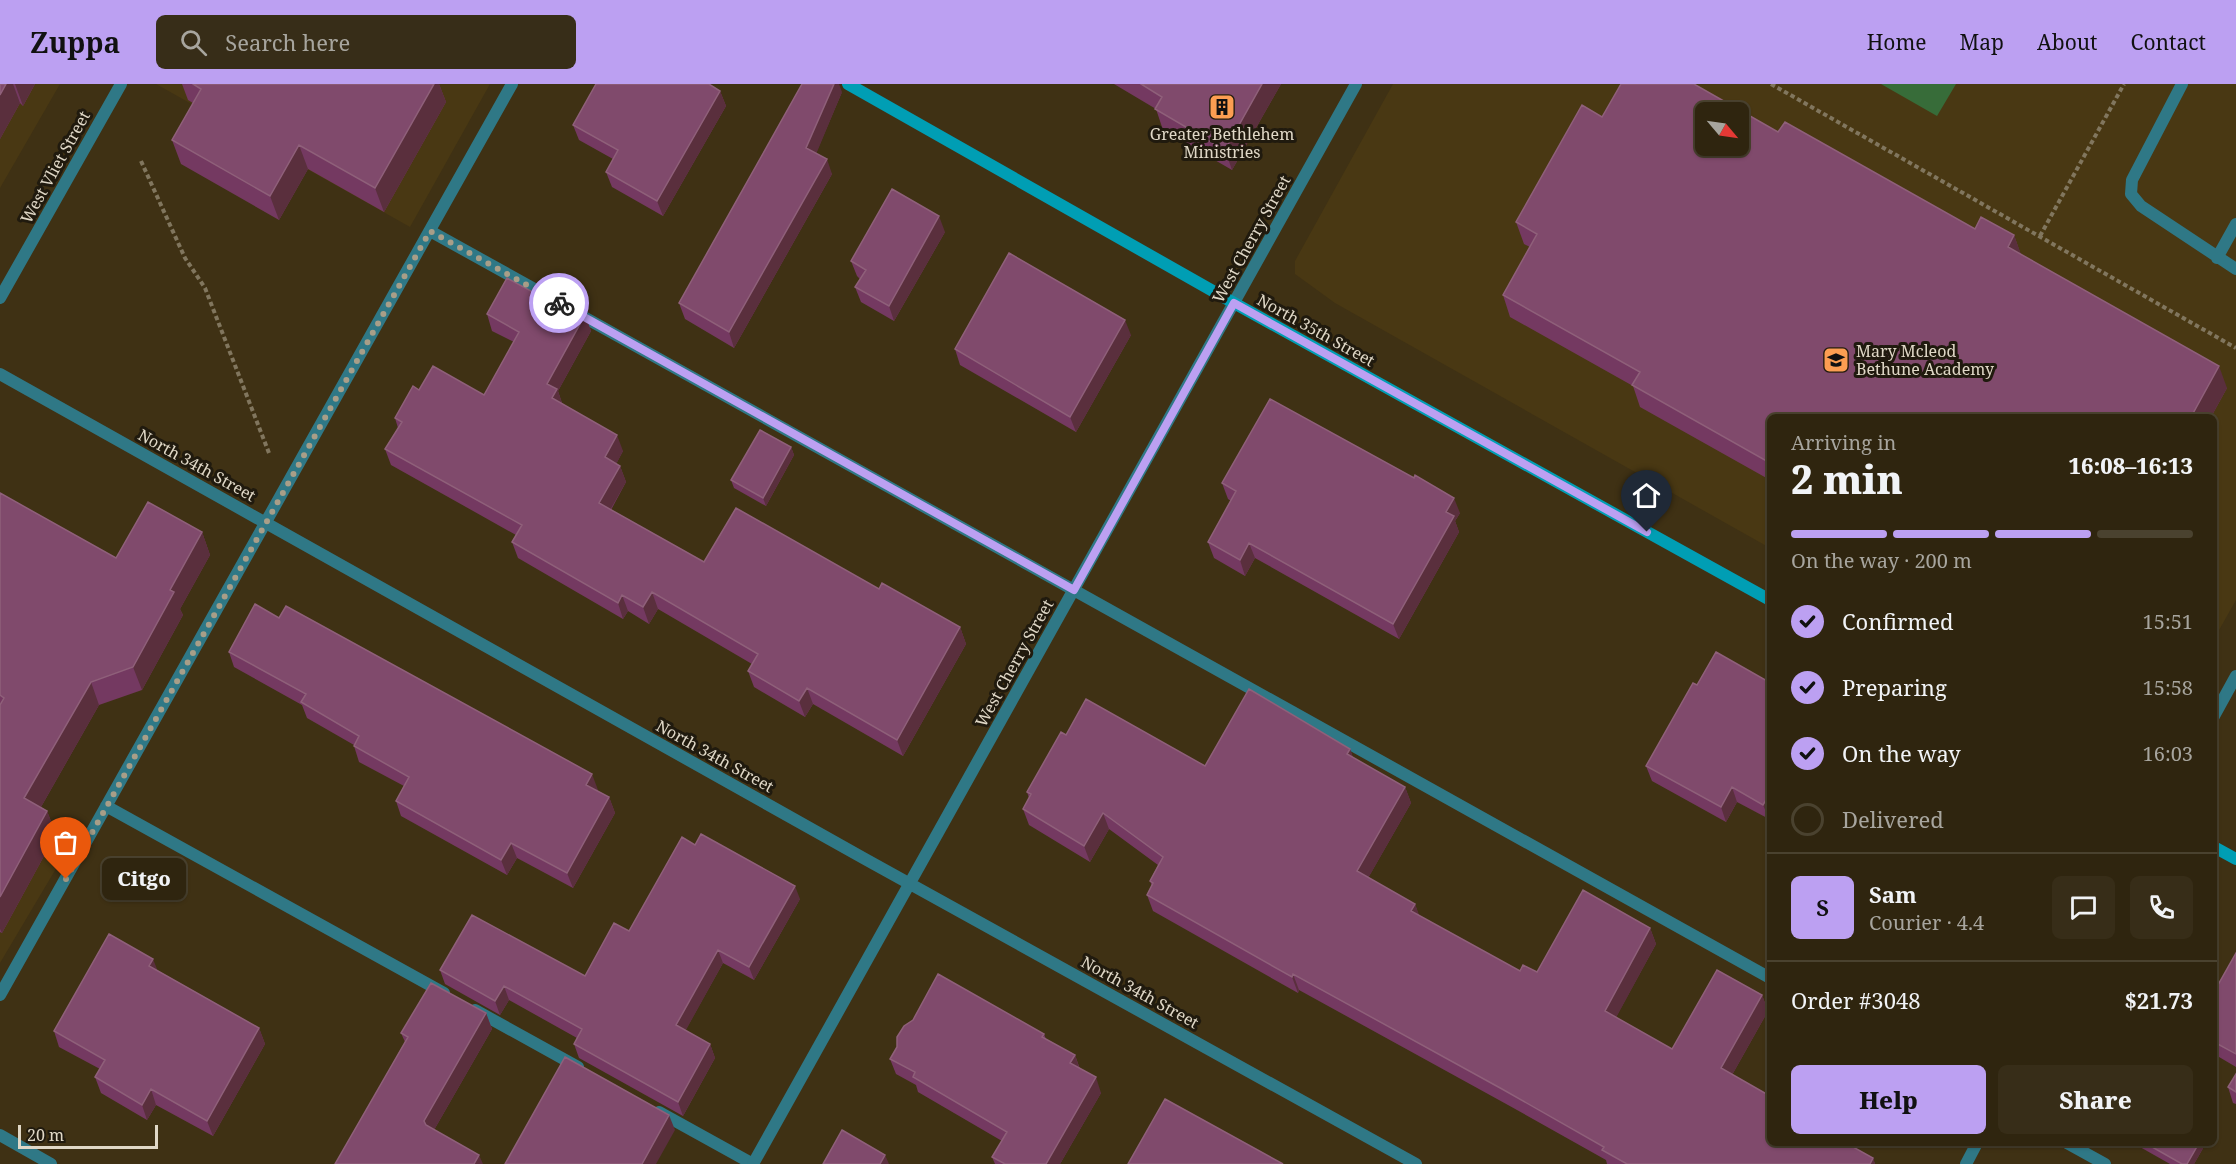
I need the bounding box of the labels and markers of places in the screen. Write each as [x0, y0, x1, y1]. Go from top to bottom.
building icon: Greater Bethlehem Ministries [1207, 92, 1237, 122]
place label: Greater Bethlehem Ministries [1150, 123, 1294, 163]
place label: Mary Mcleod Bethune Academy [1856, 340, 1995, 380]
school or university icon: Mary Mcleod Bethune Academy [1821, 345, 1851, 375]
pin [1621, 470, 1672, 532]
pin [40, 817, 91, 879]
callout: Citgo [102, 858, 186, 900]

